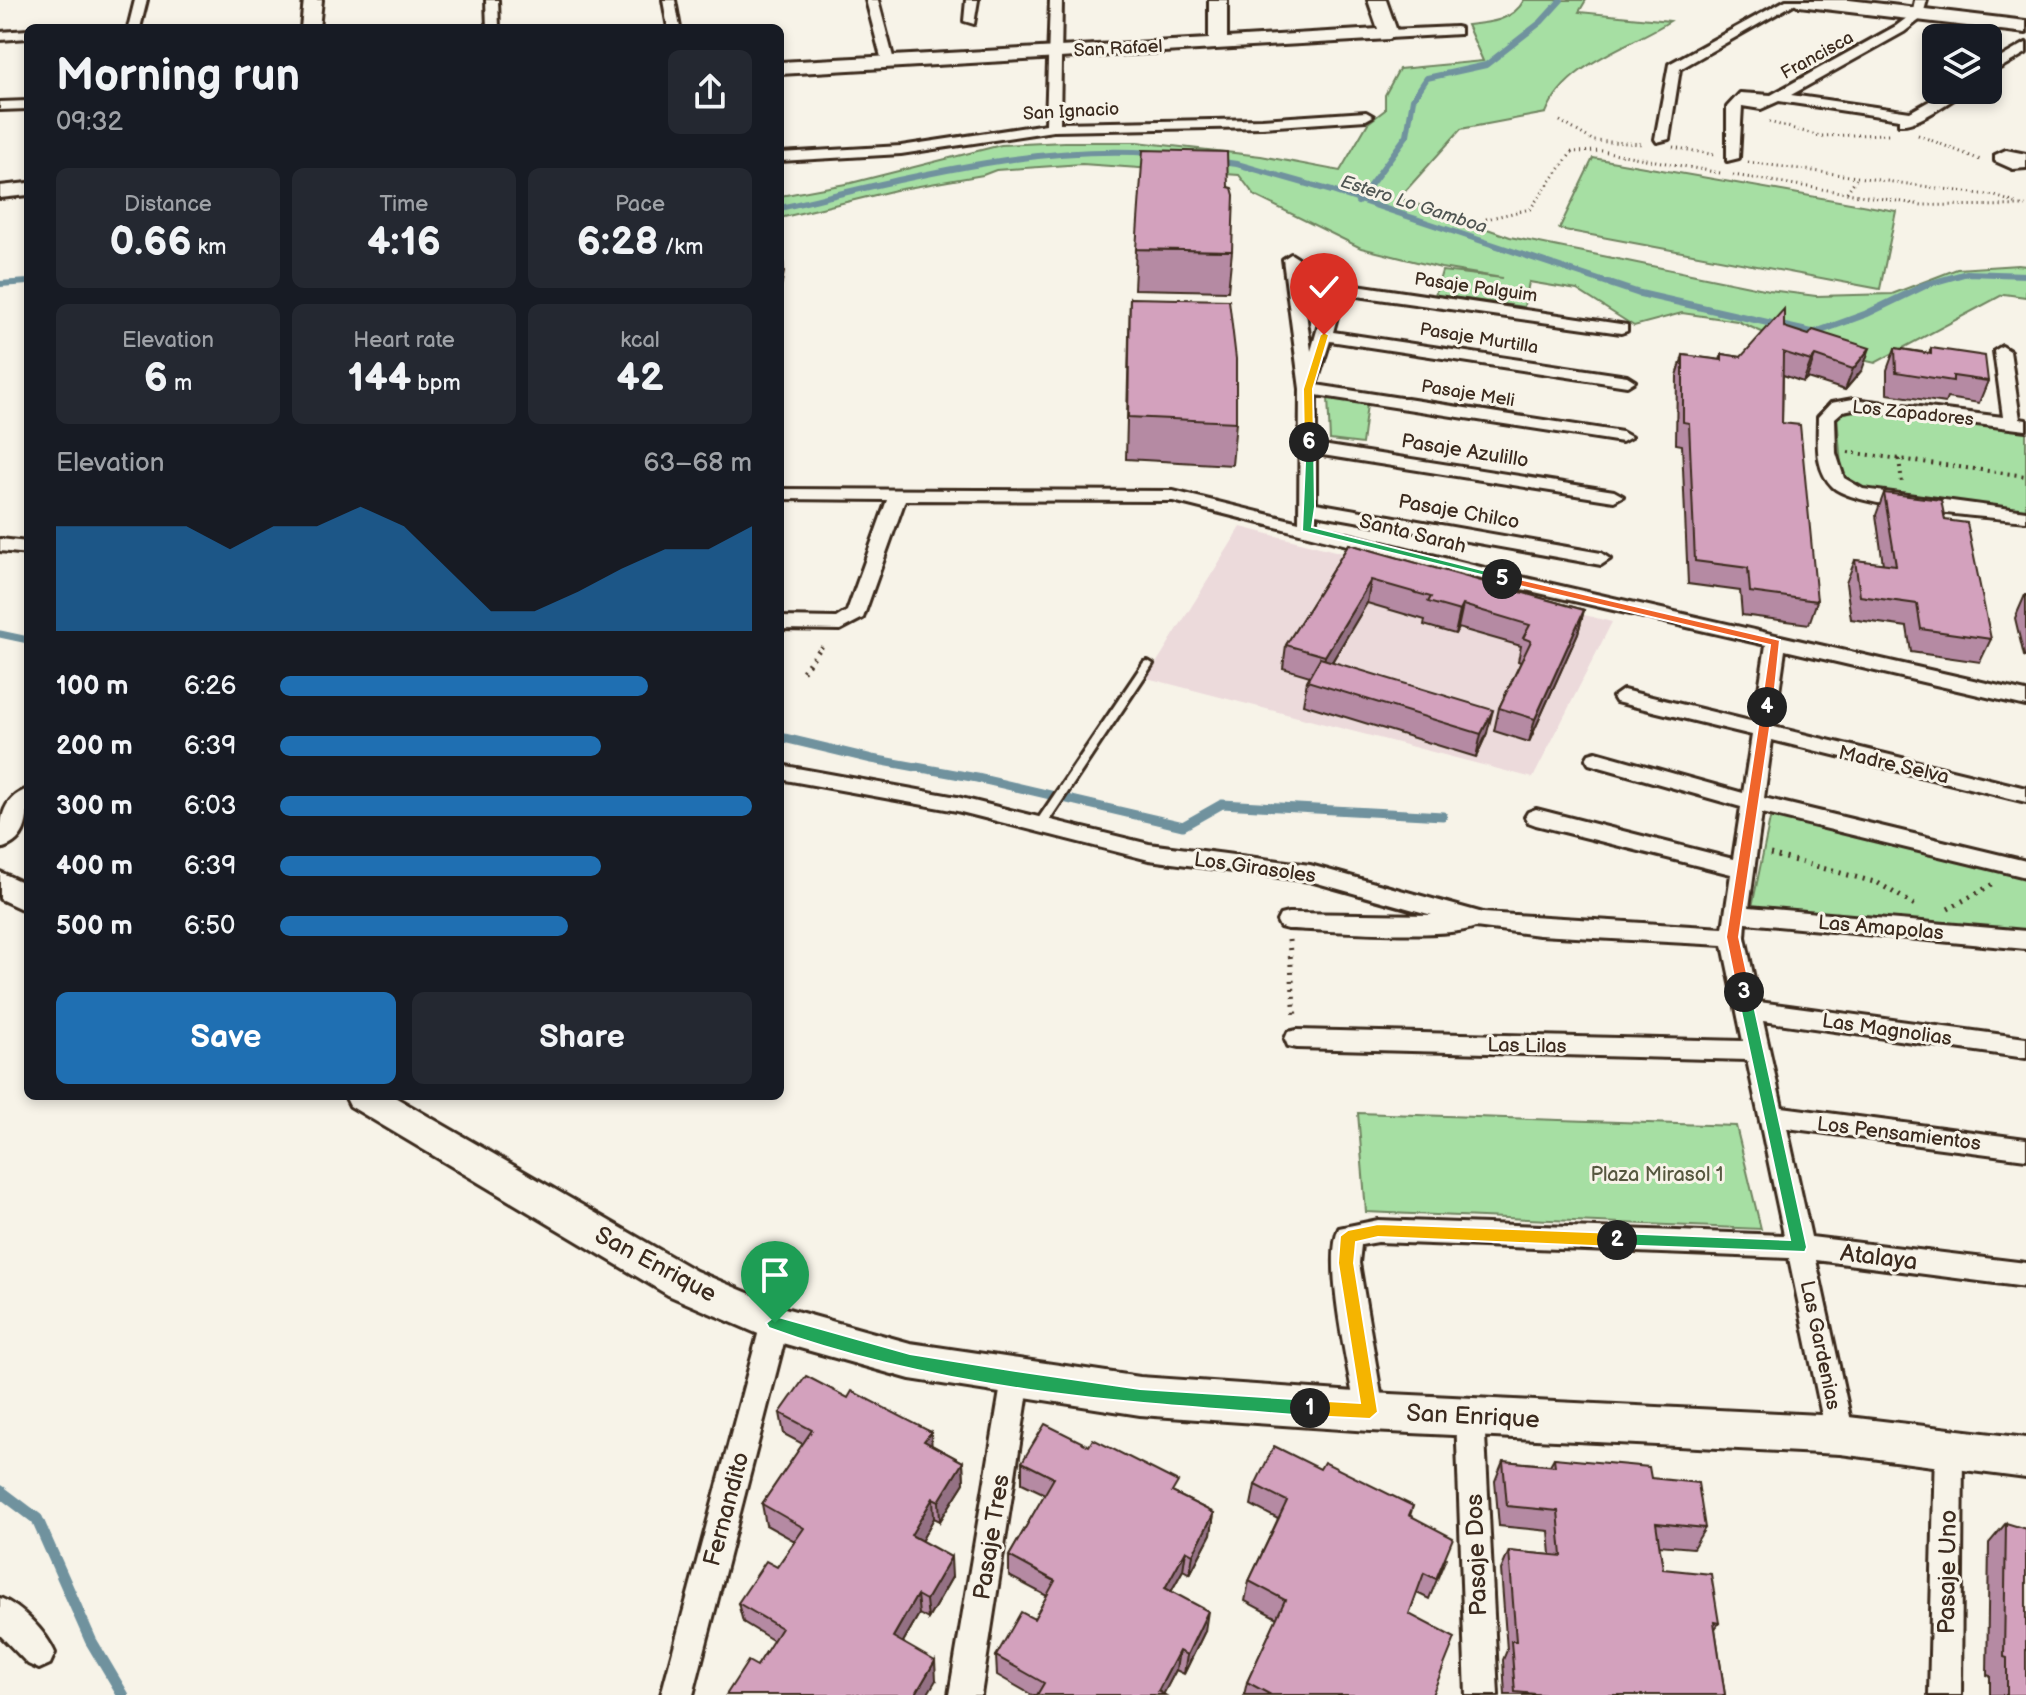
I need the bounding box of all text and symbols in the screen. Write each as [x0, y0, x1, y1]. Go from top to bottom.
map controls [1922, 24, 2002, 104]
button: layers [1922, 24, 2002, 104]
street label: Francisca [1777, 27, 1857, 84]
street label: San Rafael [1073, 36, 1163, 61]
text: Morning run [56, 50, 300, 103]
button: share [668, 50, 752, 134]
street label: San Ignacio [1022, 98, 1120, 125]
text: 09:32 [56, 107, 123, 138]
water label: Estero Lo Gamboa [1338, 171, 1490, 238]
text: Distance [124, 191, 212, 218]
text: Time [380, 191, 428, 218]
text: Pace [615, 191, 665, 218]
text: 0.66 [109, 218, 192, 266]
text: 4:16 [367, 218, 441, 266]
text: 6:28 [577, 218, 658, 266]
text: km [192, 234, 227, 261]
text: /km [658, 234, 703, 261]
pin [1290, 253, 1358, 335]
icon: check [1302, 265, 1346, 309]
street label: Pasaje Palguim [1413, 268, 1539, 307]
street label: Pasaje Murtilla [1418, 319, 1540, 358]
text: Elevation [122, 327, 214, 354]
text: Heart rate [353, 327, 455, 354]
text: kcal [620, 327, 660, 354]
text: 6 [144, 354, 168, 402]
text: 144 [347, 354, 411, 402]
text: 42 [616, 354, 664, 402]
text: m [168, 370, 192, 397]
text: bpm [411, 370, 461, 397]
street label: Pasaje Meli [1420, 376, 1516, 411]
street label: Los Zapadores [1851, 397, 1975, 430]
pin: 6 [1289, 422, 1329, 462]
text: 6 [1302, 428, 1316, 455]
street label: Pasaje Azulillo [1399, 429, 1530, 473]
text: Elevation [56, 448, 164, 479]
text: 63–68 m [643, 448, 752, 479]
street label: Pasaje Chilco [1396, 490, 1521, 534]
street label: Santa Sarah [1357, 509, 1469, 559]
pin: 5 [1482, 559, 1522, 599]
text: 5 [1496, 565, 1508, 592]
text: 100 m [56, 671, 129, 702]
text: 6:26 [184, 671, 236, 702]
pin: 4 [1747, 687, 1787, 727]
text: 4 [1761, 693, 1773, 720]
text: 200 m [56, 731, 133, 762]
text: 6:39 [184, 731, 236, 762]
street label: Madre Selva [1836, 741, 1951, 789]
text: 300 m [56, 791, 133, 822]
text: 6:03 [184, 791, 236, 822]
street label: Los Girasoles [1192, 848, 1317, 888]
text: 400 m [56, 851, 133, 882]
text: 6:39 [184, 851, 236, 882]
text: 500 m [56, 911, 133, 942]
text: 6:50 [184, 911, 235, 942]
street label: Las Amapolas [1817, 911, 1945, 945]
pin: 3 [1724, 972, 1764, 1012]
text: 3 [1738, 978, 1750, 1005]
button: Save [56, 992, 396, 1084]
button: Share [412, 992, 752, 1084]
street label: Las Magnolias [1821, 1009, 1953, 1051]
street label: Las Lilas [1487, 1033, 1567, 1059]
street label: Los Pensamientos [1816, 1112, 1982, 1156]
park label: Plaza Mirasol 1 [1590, 1163, 1724, 1187]
street label: San Enrique [590, 1220, 721, 1309]
pin: 2 [1597, 1220, 1637, 1260]
text: 2 [1610, 1226, 1624, 1253]
street label: Atalaya [1839, 1238, 1919, 1277]
pin [741, 1241, 809, 1323]
icon: arrive [753, 1253, 797, 1297]
street label: Las Gardenias [1795, 1279, 1845, 1412]
pin: 1 [1290, 1388, 1330, 1428]
text: 1 [1305, 1394, 1315, 1421]
street label: San Enrique [1406, 1399, 1540, 1434]
street label: Fernandito [697, 1449, 756, 1569]
street label: Pasaje Tres [967, 1472, 1016, 1602]
street label: Pasaje Dos [1460, 1493, 1493, 1617]
street label: Pasaje Uno [1932, 1510, 1963, 1634]

